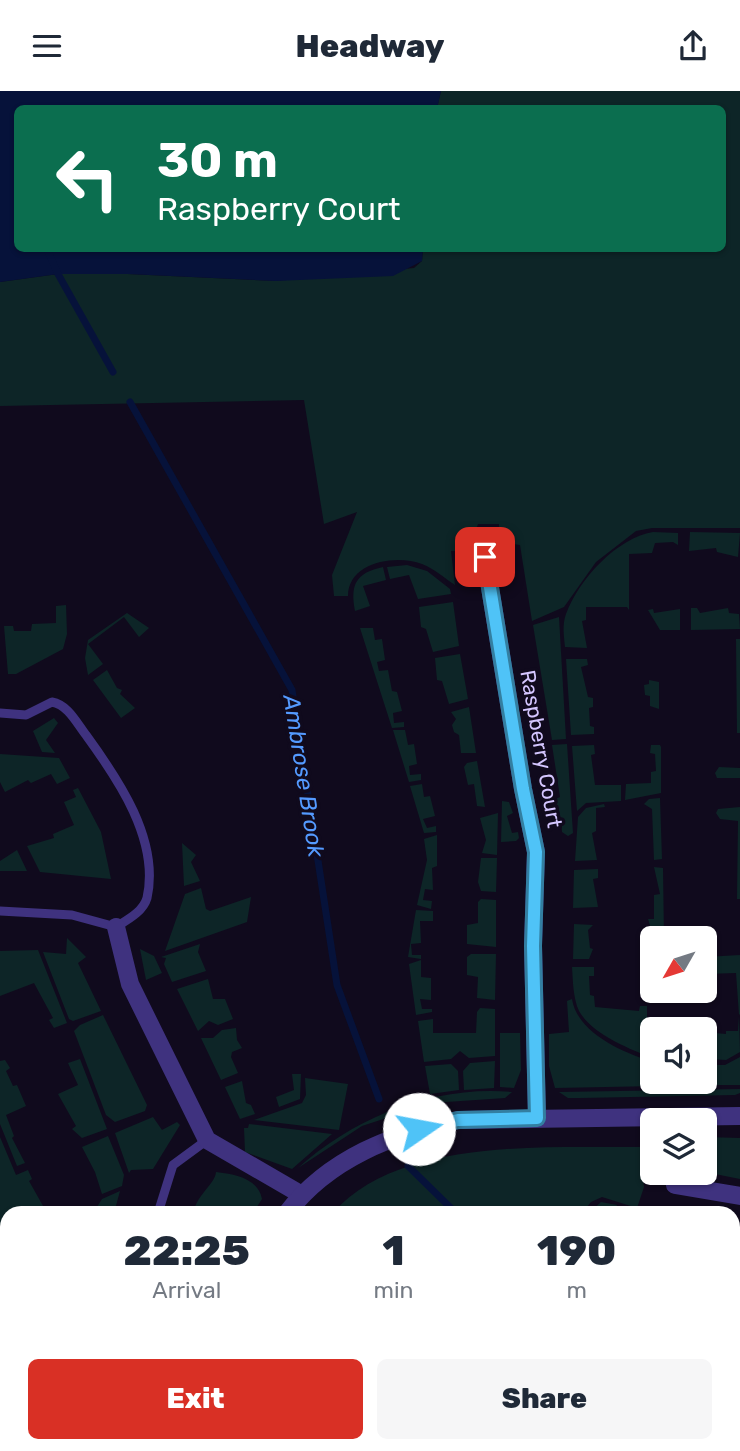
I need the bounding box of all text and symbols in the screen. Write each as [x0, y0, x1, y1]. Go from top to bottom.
icon: menu [28, 27, 66, 65]
text: Headway [295, 27, 445, 65]
icon: share [674, 27, 712, 65]
text: 30 m [157, 131, 278, 189]
icon: left [42, 133, 133, 224]
text: Raspberry Court [157, 190, 401, 228]
pin [455, 527, 515, 587]
icon: arrive [466, 538, 504, 576]
street label: Raspberry Court [515, 668, 568, 830]
water label: Ambrose Brook [277, 692, 331, 860]
north arrow [640, 926, 718, 1003]
map controls [640, 926, 717, 1185]
button: sound [640, 1017, 717, 1094]
position arrow [382, 1092, 456, 1166]
button: layers [640, 1108, 717, 1185]
text: 22:25 [124, 1226, 250, 1276]
text: 1 [382, 1226, 405, 1276]
text: 190 [537, 1226, 616, 1276]
text: Arrival [152, 1276, 221, 1304]
text: min [373, 1276, 413, 1304]
text: m [566, 1276, 587, 1304]
button: Exit [28, 1359, 363, 1439]
button: Share [377, 1359, 712, 1439]

